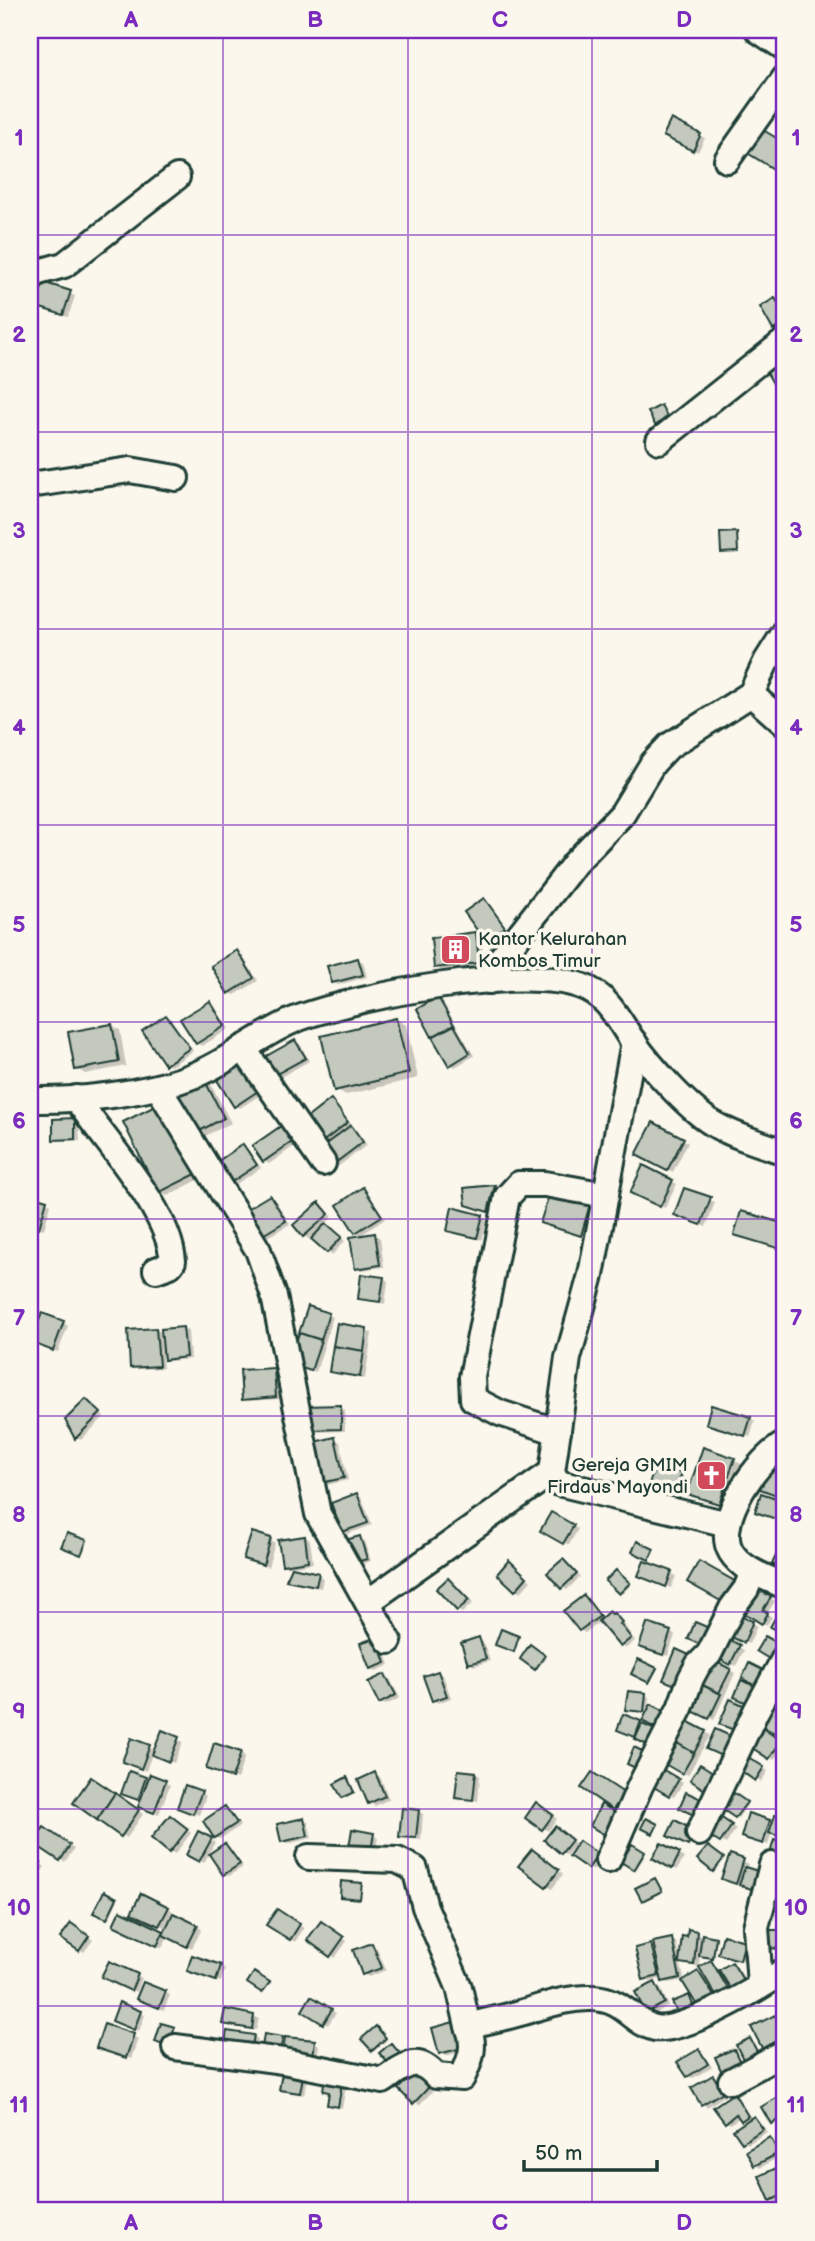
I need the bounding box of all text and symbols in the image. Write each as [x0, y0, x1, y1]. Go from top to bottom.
text: A [123, 6, 139, 34]
text: B [307, 6, 323, 34]
text: C [492, 6, 508, 34]
text: D [676, 6, 692, 34]
text: 1 [14, 124, 24, 152]
text: 1 [791, 124, 801, 152]
text: 2 [12, 321, 26, 349]
text: 2 [789, 321, 803, 349]
text: 3 [12, 517, 26, 545]
text: 3 [789, 517, 803, 545]
text: 4 [12, 714, 26, 742]
text: 4 [789, 714, 803, 742]
text: 5 [12, 911, 26, 939]
text: 5 [789, 911, 803, 939]
place label: Kantor Kelurahan Kombos Timur [478, 928, 627, 973]
building icon: Kantor Kelurahan Kombos Timur [438, 933, 472, 967]
text: 6 [12, 1107, 26, 1135]
text: 6 [789, 1107, 803, 1135]
text: 7 [13, 1304, 26, 1332]
text: 7 [790, 1304, 803, 1332]
place label: Gereja GMIM Firdaus Mayondi [547, 1454, 688, 1499]
church icon: Gereja GMIM Firdaus Mayondi [694, 1459, 728, 1493]
text: 8 [12, 1501, 26, 1529]
text: 8 [789, 1501, 803, 1529]
text: 9 [12, 1698, 26, 1726]
text: 9 [789, 1698, 803, 1726]
text: 10 [7, 1894, 31, 1922]
text: 10 [784, 1894, 808, 1922]
text: 11 [9, 2091, 29, 2119]
text: 11 [786, 2091, 806, 2119]
scale bar [524, 2129, 658, 2173]
text: 50 m [535, 2141, 582, 2166]
text: A [123, 2209, 139, 2237]
text: B [307, 2209, 323, 2237]
text: C [492, 2209, 508, 2237]
text: D [676, 2209, 692, 2237]

